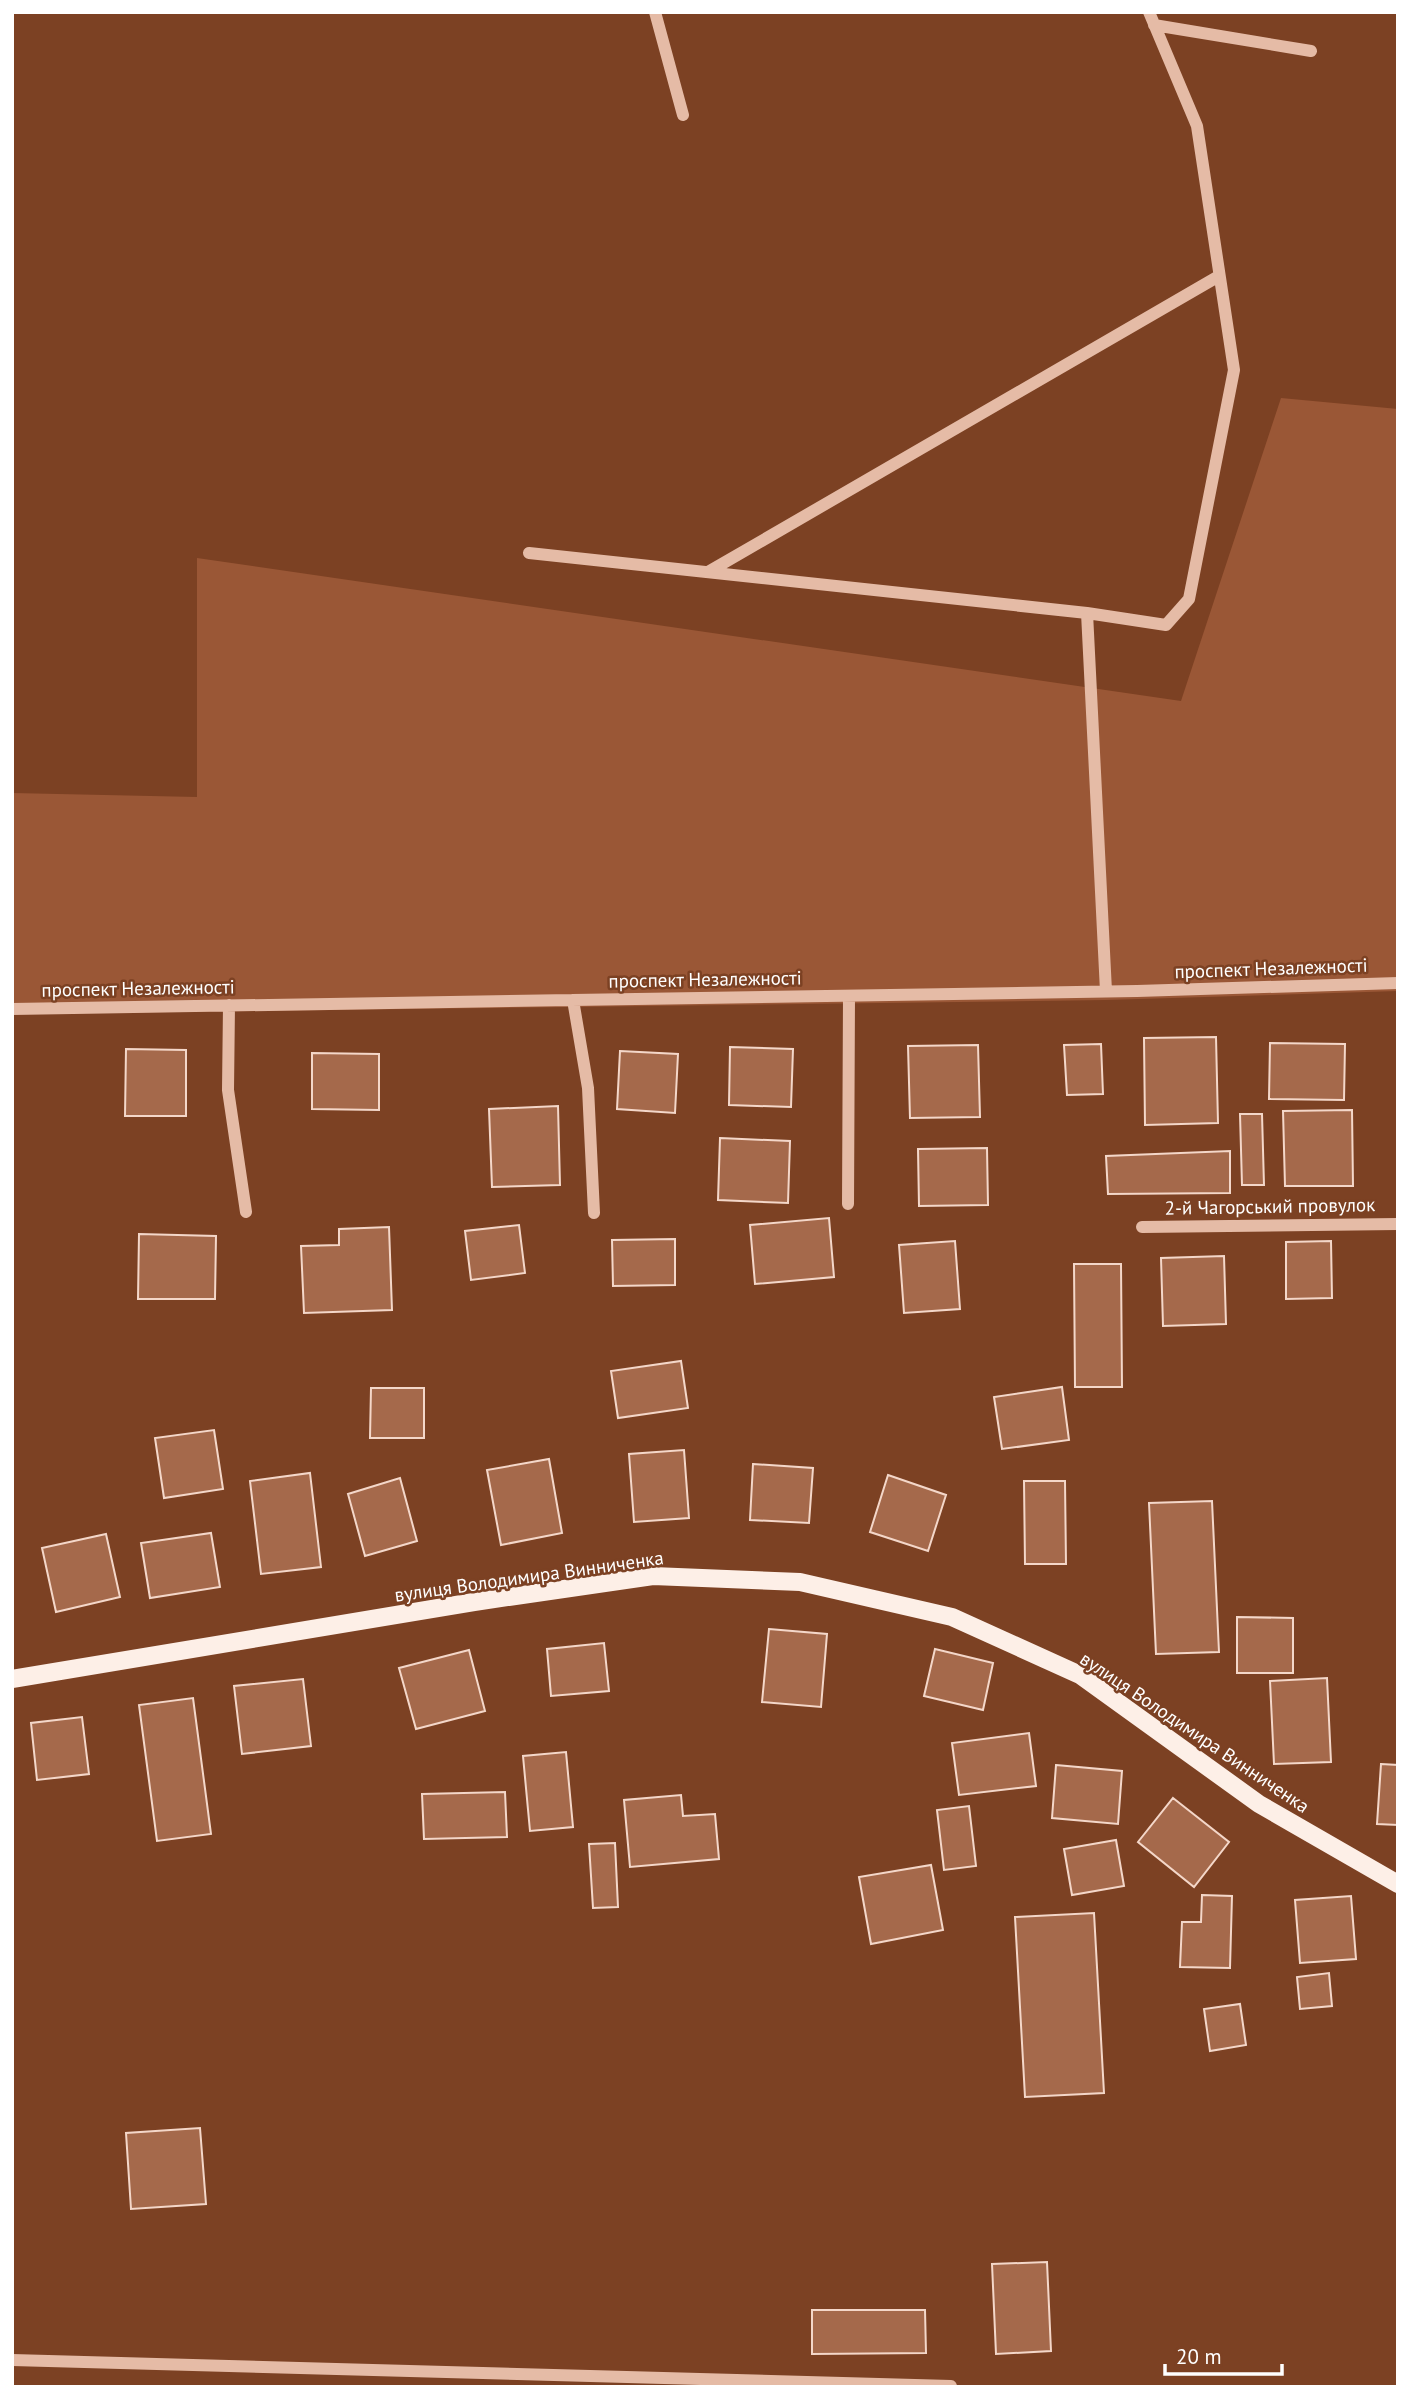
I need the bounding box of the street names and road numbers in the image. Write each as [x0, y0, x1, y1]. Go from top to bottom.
street label: проспект Незалежності [1174, 953, 1368, 983]
street label: проспект Незалежності [608, 965, 802, 993]
street label: проспект Незалежності [41, 974, 235, 1002]
street label: 2-й Чагорський провулок [1165, 1192, 1375, 1220]
street label: вулиця Володимира Винниченка [393, 1545, 665, 1607]
street label: вулиця Володимира Винниченка [1076, 1646, 1314, 1818]

